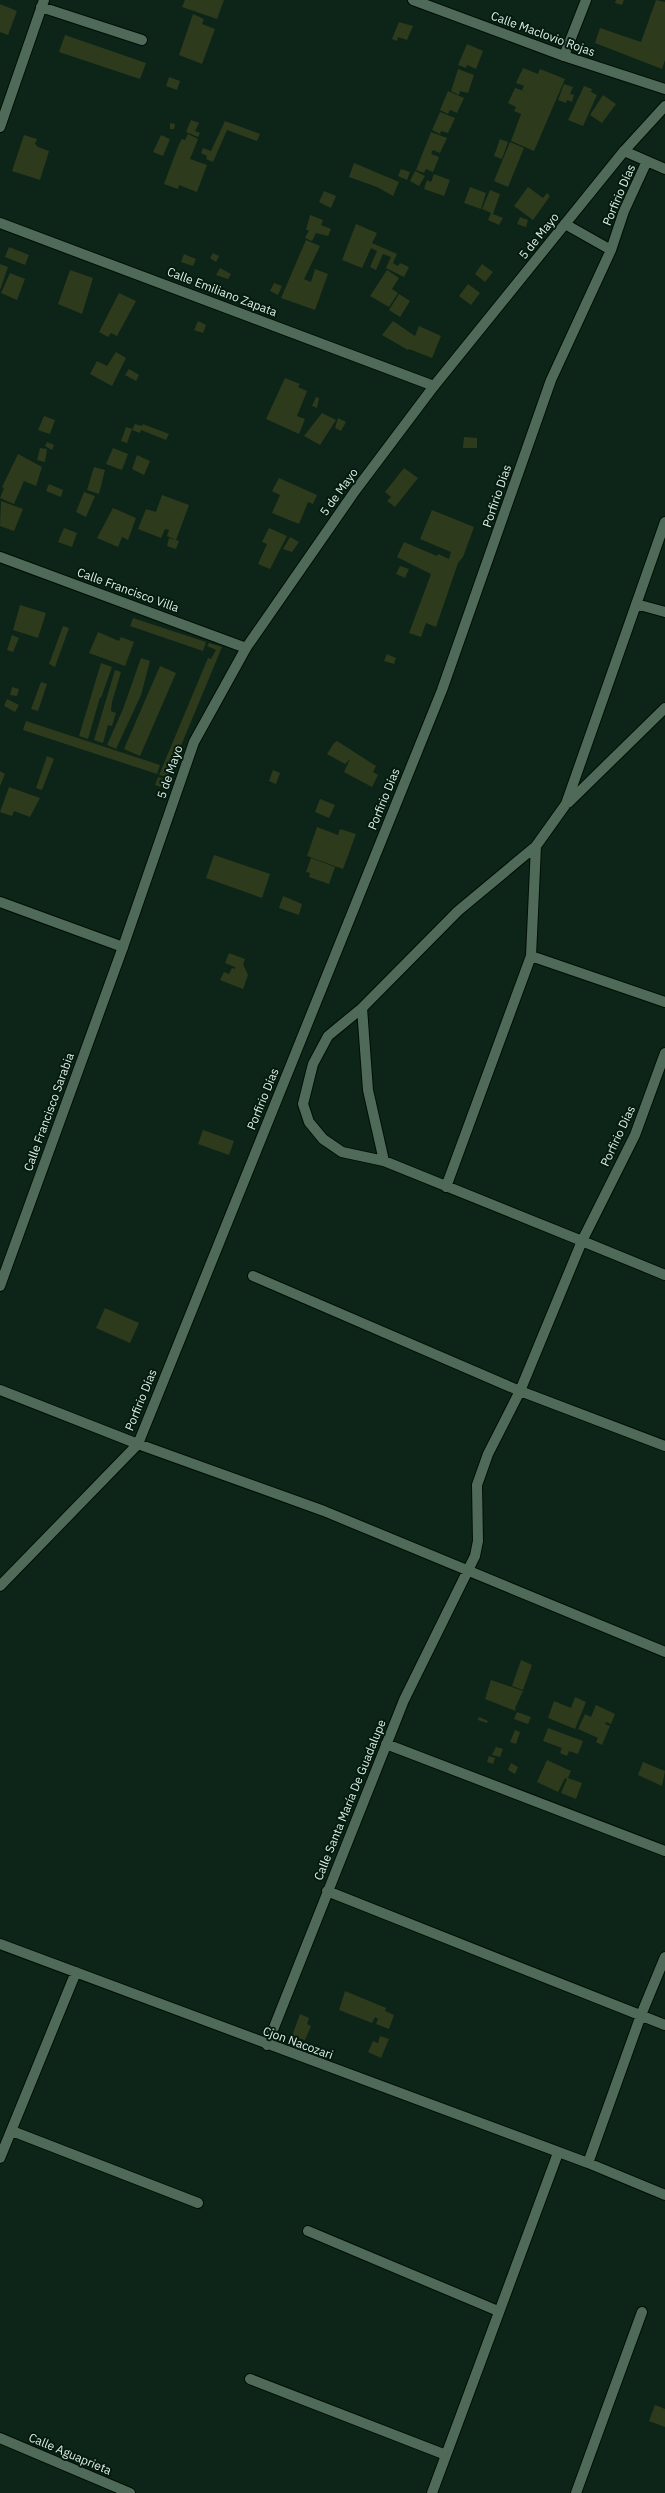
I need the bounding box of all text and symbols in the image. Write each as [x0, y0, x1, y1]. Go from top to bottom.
street label: Calle Maclovio Rojas [489, 8, 597, 59]
street label: Porfirio Días [599, 162, 638, 228]
street label: 5 de Mayo [515, 209, 562, 262]
street label: Calle Emiliano Zapata [165, 264, 280, 320]
street label: Porfirio Días [479, 462, 514, 529]
street label: 5 de Mayo [316, 465, 361, 518]
street label: Calle Francisco Villa [75, 564, 182, 615]
street label: 5 de Mayo [153, 743, 186, 800]
street label: Porfirio Días [364, 766, 403, 832]
street label: Calle Francisco Sarabia [20, 1050, 77, 1173]
street label: Porfirio Días [243, 1066, 282, 1132]
street label: Porfirio Días [597, 1103, 638, 1169]
street label: Porfirio Días [121, 1367, 160, 1433]
street label: Calle Santa María De Guadalupe [310, 1717, 389, 1882]
street label: Cjon Nacozari [261, 2023, 335, 2062]
street label: Calle Aguaprieta [27, 2429, 114, 2478]

